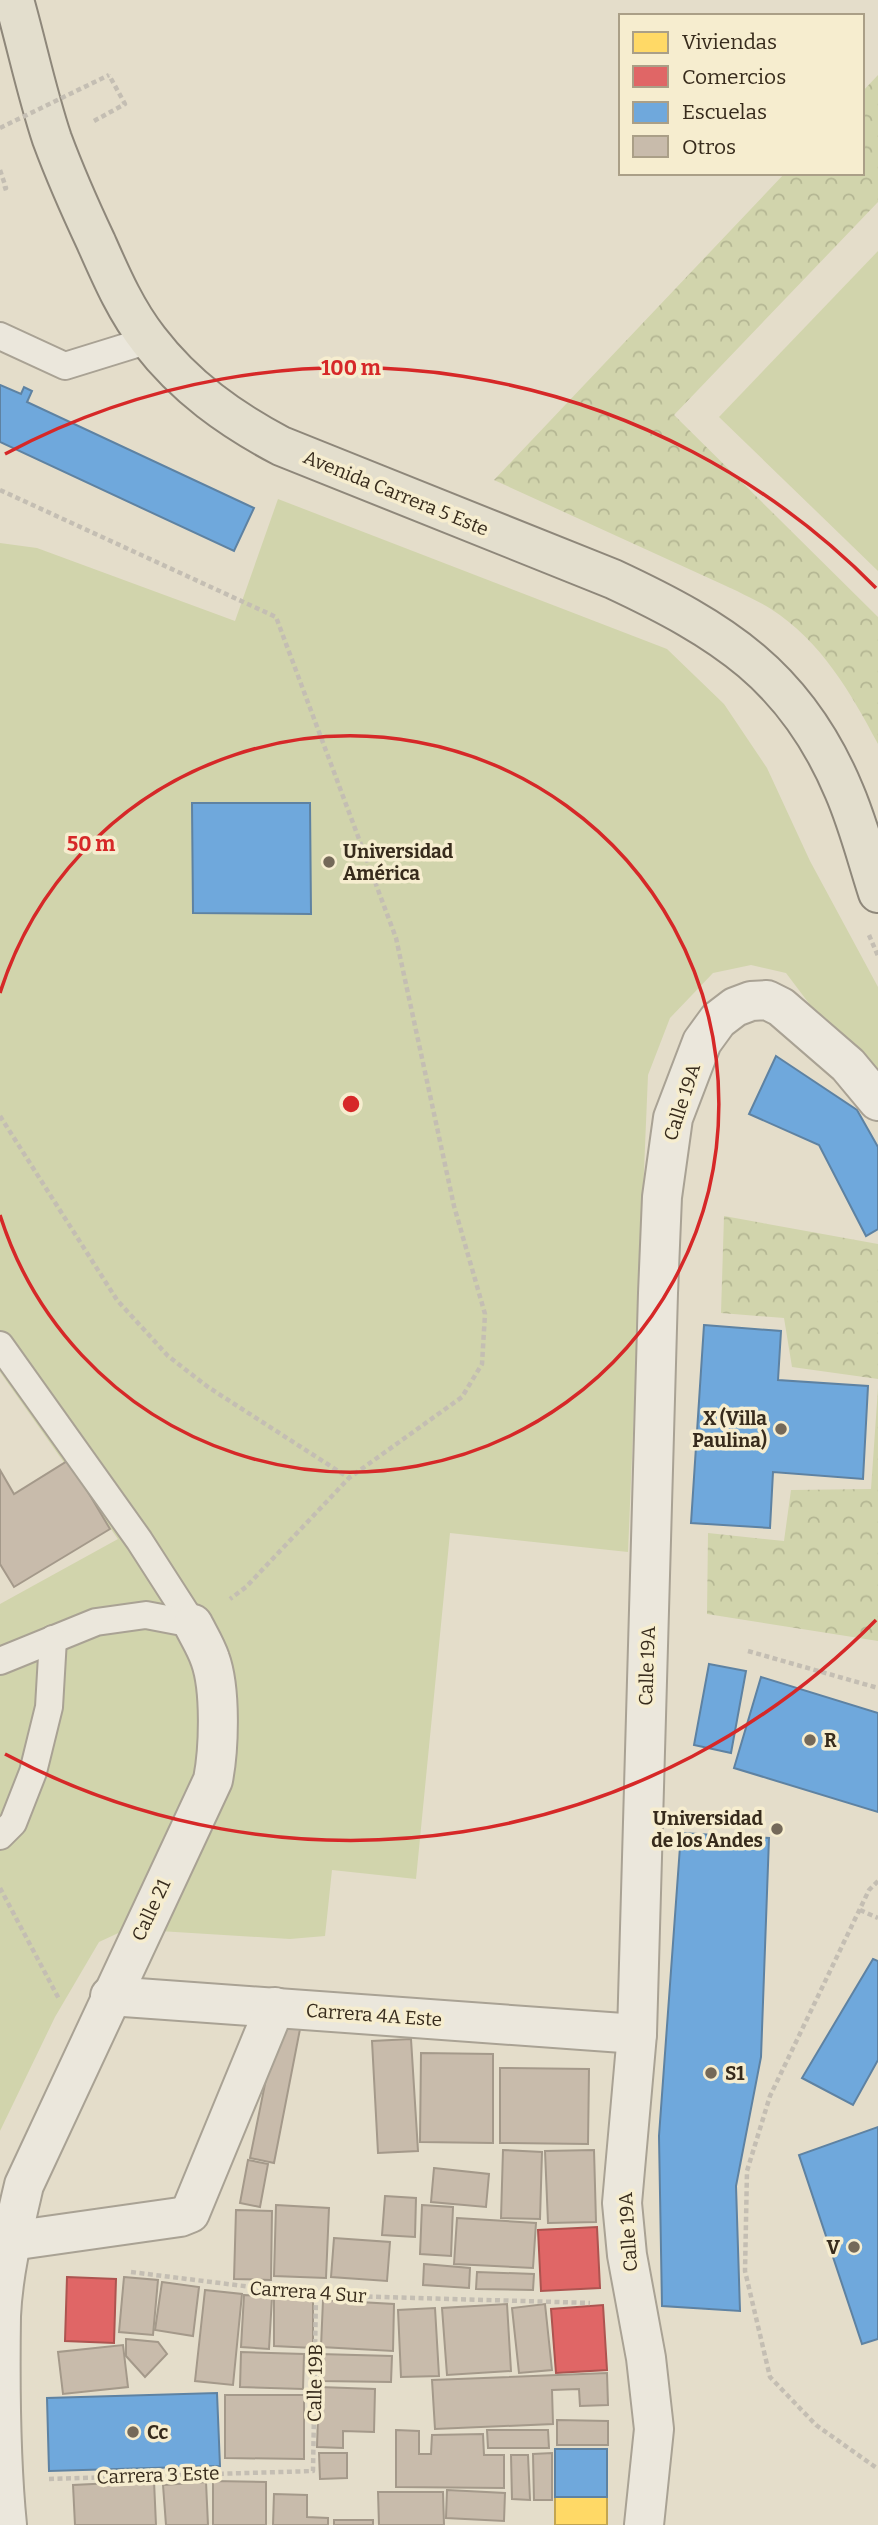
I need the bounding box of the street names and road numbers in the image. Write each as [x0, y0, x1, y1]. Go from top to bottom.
street label: Avenida Carrera 5 Este [300, 445, 492, 541]
street label: Calle 19A [659, 1060, 705, 1143]
street label: Calle 19A [634, 1625, 660, 1706]
street label: Calle 21 [127, 1875, 175, 1945]
street label: Carrera 4A Este [305, 1999, 443, 2031]
street label: Calle 19A [614, 2191, 642, 2273]
street label: Carrera 4 Sur [249, 2276, 368, 2308]
street label: Calle 19B [303, 2344, 327, 2422]
street label: Carrera 3 Este [96, 2461, 220, 2489]

